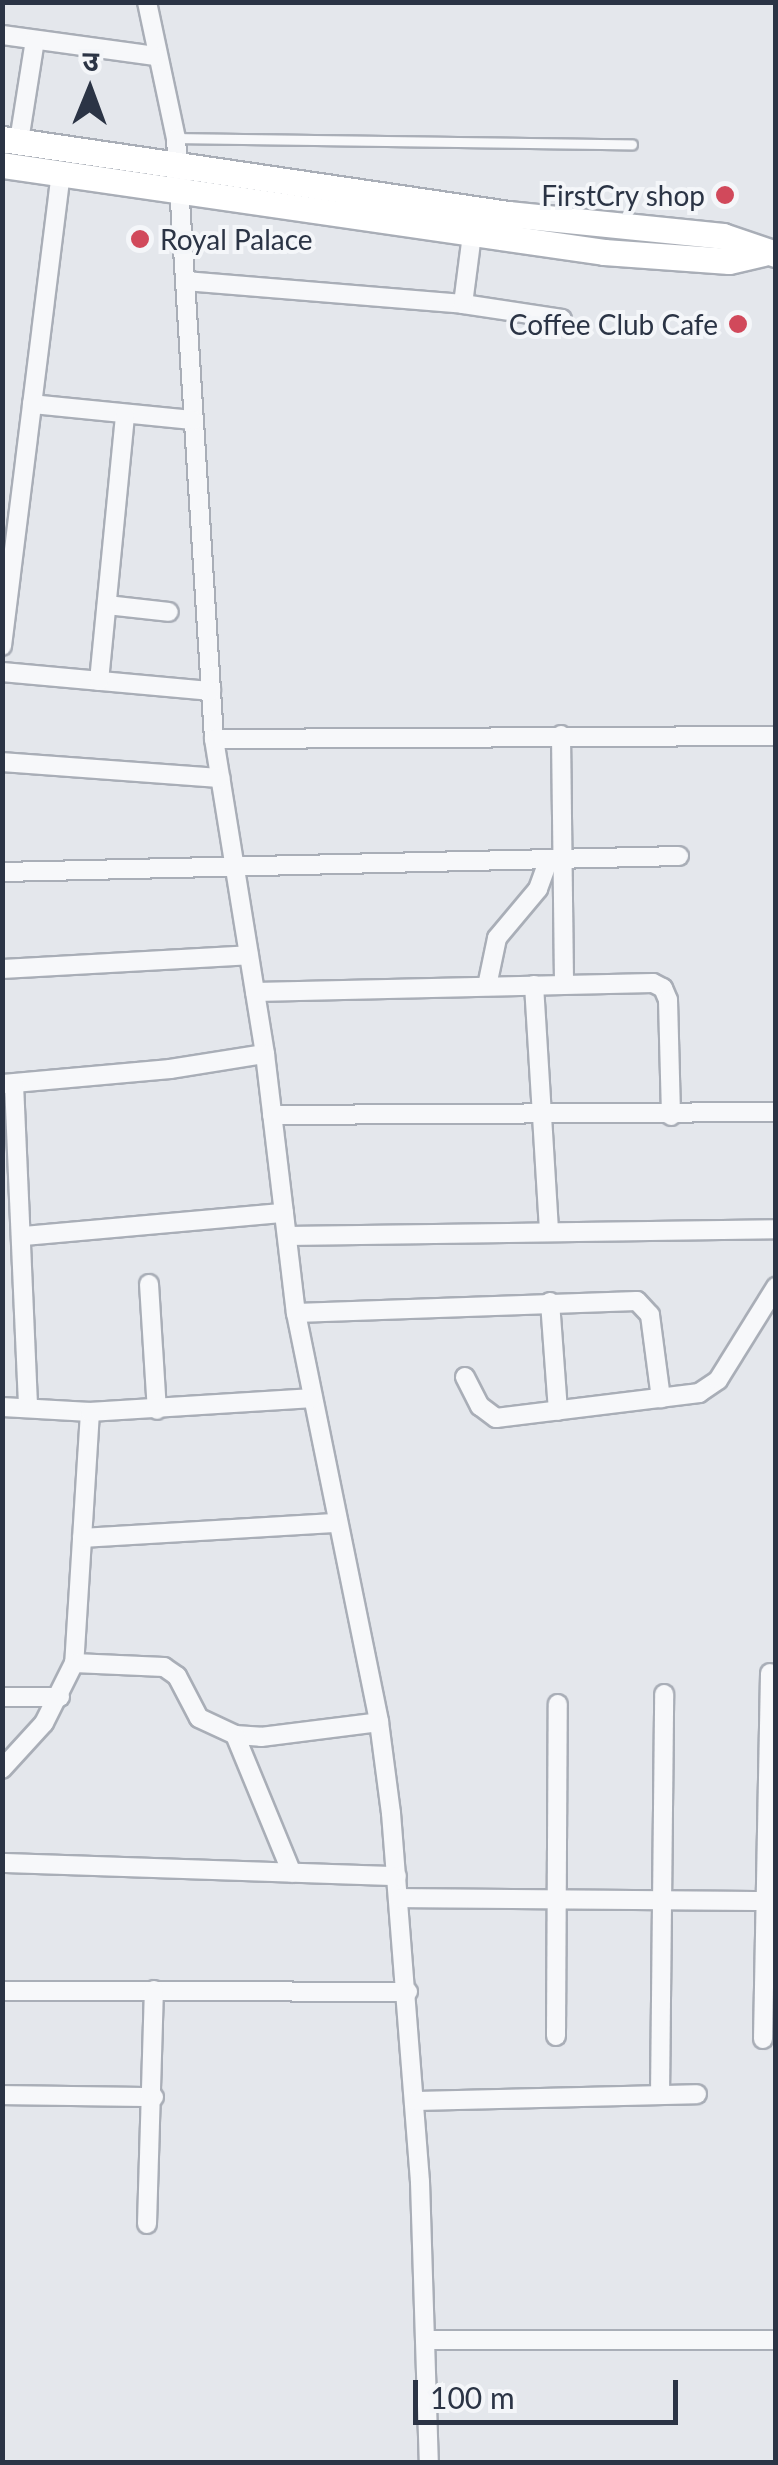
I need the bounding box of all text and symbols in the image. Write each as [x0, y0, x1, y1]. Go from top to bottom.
north arrow [40, 40, 140, 140]
text: उ [82, 43, 99, 77]
place label: FirstCry shop [541, 178, 705, 212]
marker: FirstCry shop [714, 184, 736, 206]
place label: Royal Palace [160, 222, 313, 256]
marker: Royal Palace [129, 228, 151, 250]
place label: Coffee Club Cafe [509, 307, 718, 341]
marker: Coffee Club Cafe [727, 313, 749, 335]
scale bar [418, 2360, 683, 2422]
text: 100 m [430, 2379, 515, 2415]

